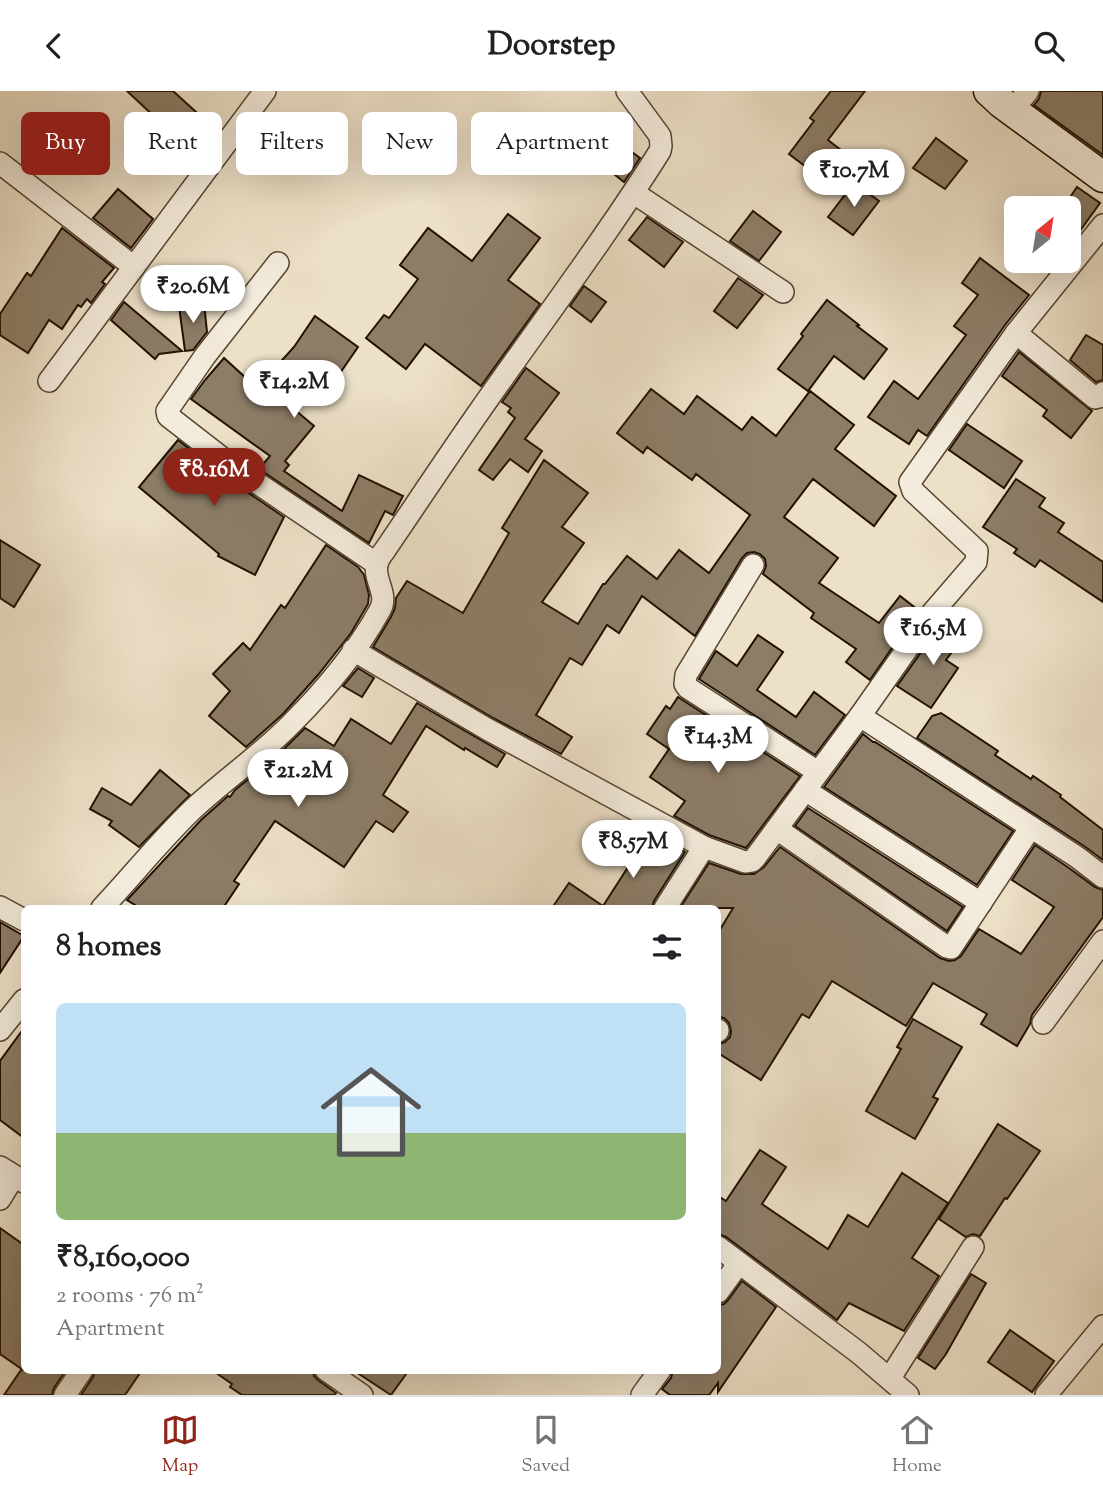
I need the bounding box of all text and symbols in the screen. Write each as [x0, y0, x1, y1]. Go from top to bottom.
text: Doorstep [487, 23, 616, 69]
icon: back [35, 27, 73, 65]
icon: search [1030, 27, 1068, 65]
chip: Buy [21, 112, 110, 175]
chip: Rent [124, 112, 222, 175]
chip: Filters [236, 112, 348, 175]
chip: New [362, 112, 457, 175]
chip: Apartment [471, 112, 633, 175]
pin: ₹10.7M [797, 149, 911, 209]
text: ₹10.7M [819, 155, 889, 188]
north arrow [1004, 196, 1082, 273]
map controls [1004, 196, 1081, 273]
pin: ₹20.6M [136, 265, 250, 325]
text: ₹20.6M [156, 271, 230, 304]
pin: ₹14.2M [237, 361, 351, 420]
text: ₹14.2M [259, 366, 329, 399]
pin: ₹8.16M [157, 449, 271, 508]
text: ₹8.16M [179, 454, 249, 487]
pin: ₹16.5M [876, 607, 990, 667]
text: ₹16.5M [900, 613, 966, 646]
pin: ₹14.3M [661, 715, 775, 775]
text: ₹14.3M [684, 721, 752, 754]
pin: ₹21.2M [241, 749, 355, 809]
text: ₹21.2M [263, 755, 333, 788]
pin: ₹8.57M [576, 821, 690, 880]
text: ₹8.57M [598, 826, 668, 859]
text: 8 homes [56, 926, 161, 969]
icon: filters [648, 928, 686, 966]
icon: home [308, 1049, 434, 1175]
text: ₹8,160,000 [56, 1237, 190, 1280]
text: 2 rooms · 76 m² [56, 1280, 204, 1313]
text: Apartment [56, 1313, 165, 1346]
tab: Map [161, 1411, 199, 1480]
tab: Saved [521, 1411, 570, 1480]
tab: Home [892, 1411, 942, 1480]

